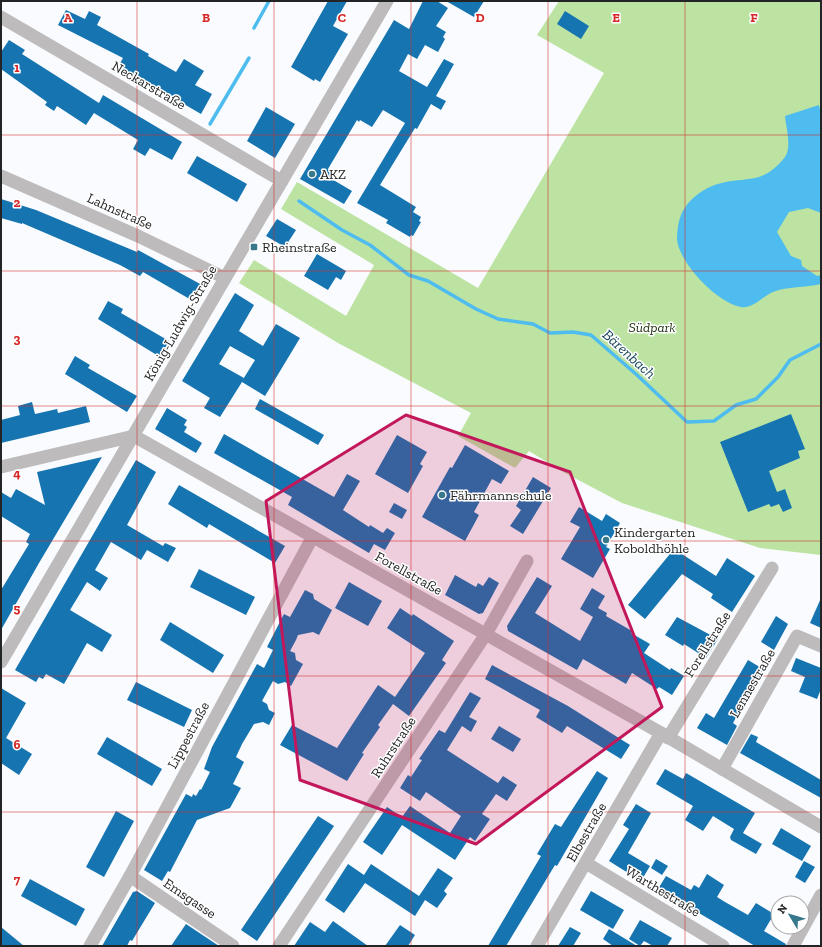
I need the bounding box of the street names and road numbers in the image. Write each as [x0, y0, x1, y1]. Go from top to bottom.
street label: Neckarstraße [109, 57, 189, 114]
street label: Lahnstraße [84, 189, 156, 234]
street label: König-Ludwig-Straße [140, 262, 221, 384]
street label: Forellstraße [372, 548, 446, 599]
street label: Forellstraße [681, 608, 735, 680]
street label: Lennestraße [726, 646, 779, 721]
street label: Lippestraße [164, 699, 213, 772]
street label: Ruhrstraße [367, 713, 420, 781]
street label: Elbestraße [563, 799, 610, 865]
street label: Warthestraße [622, 862, 704, 921]
street label: Emsgasse [160, 875, 220, 922]

